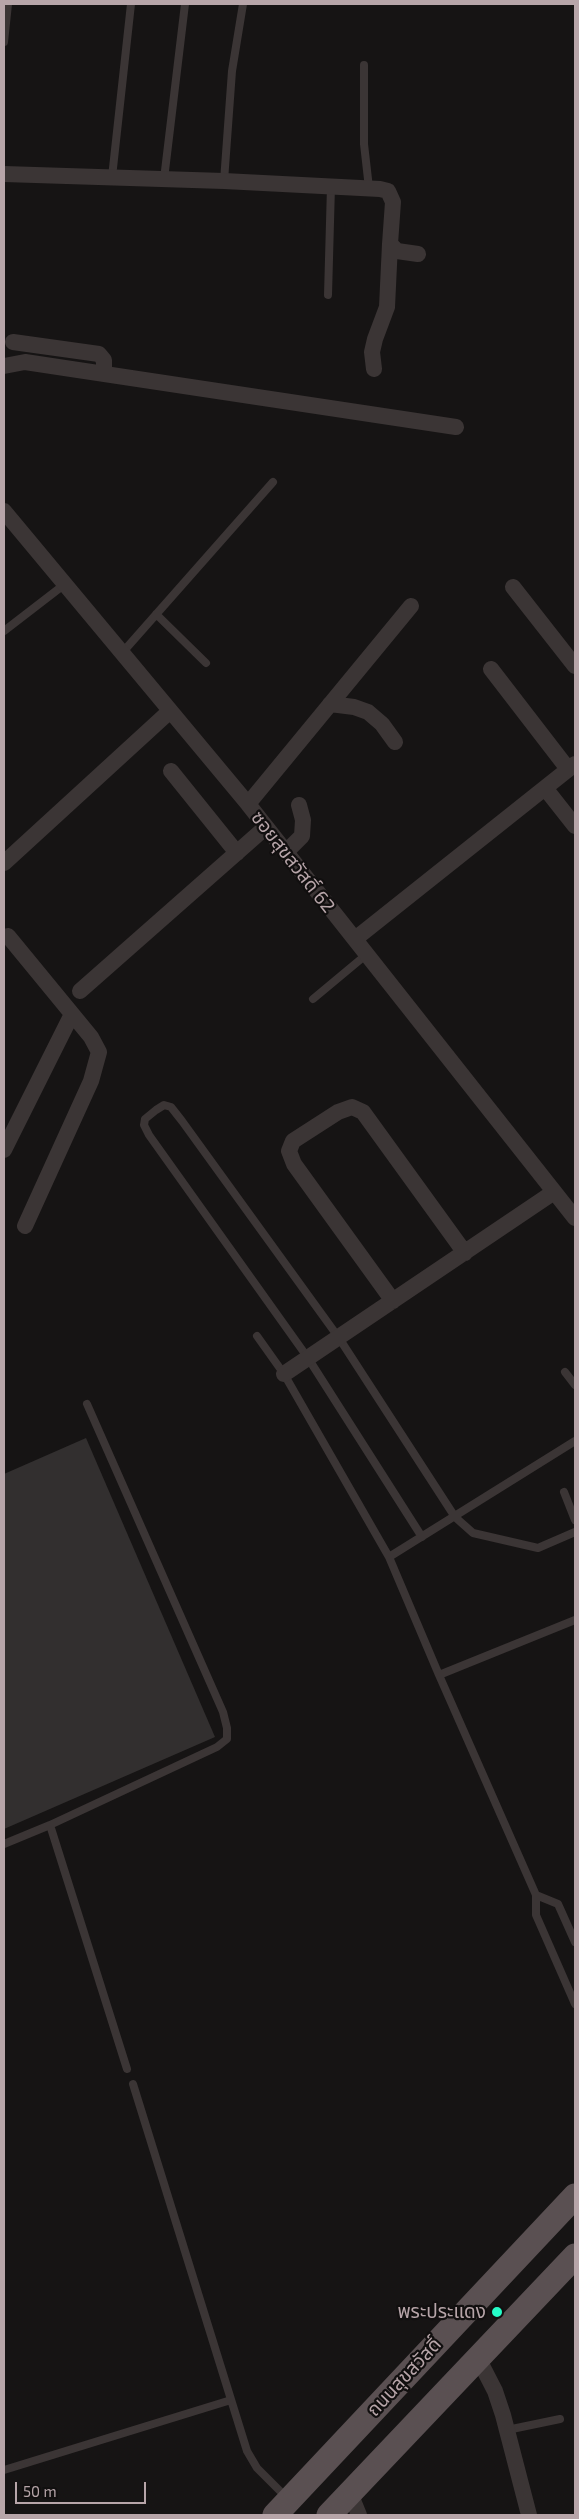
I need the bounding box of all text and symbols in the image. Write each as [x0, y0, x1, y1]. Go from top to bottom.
street label: ซอยสุขสวัสดิ์ 62 [246, 807, 340, 917]
place label: พระประแดง [397, 2301, 486, 2323]
marker: พระประแดง [490, 2305, 504, 2319]
street label: ถนนสุขสวัสดิ์ [362, 2333, 446, 2421]
scale bar [18, 2472, 149, 2504]
text: 50 m [23, 2482, 57, 2500]

